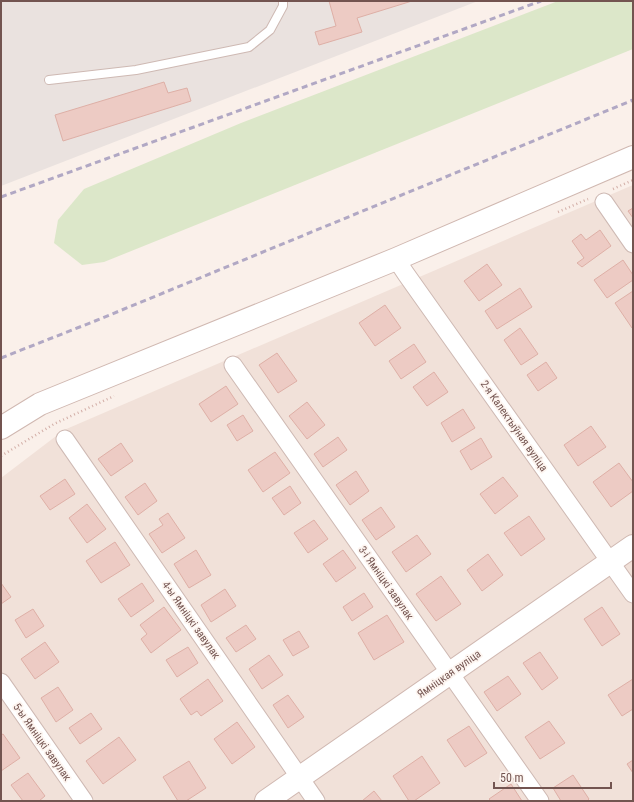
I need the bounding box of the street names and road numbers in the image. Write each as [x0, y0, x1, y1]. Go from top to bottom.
street label: 2-я Калектыўная вуліца [478, 378, 550, 474]
street label: 3-і Ямніцкі завулак [356, 544, 417, 623]
street label: 4-ы Ямніцкі завулак [159, 579, 223, 662]
street label: Ямніцкая вуліца [415, 647, 483, 701]
street label: 5-ы Ямніцкі завулак [10, 701, 74, 784]

